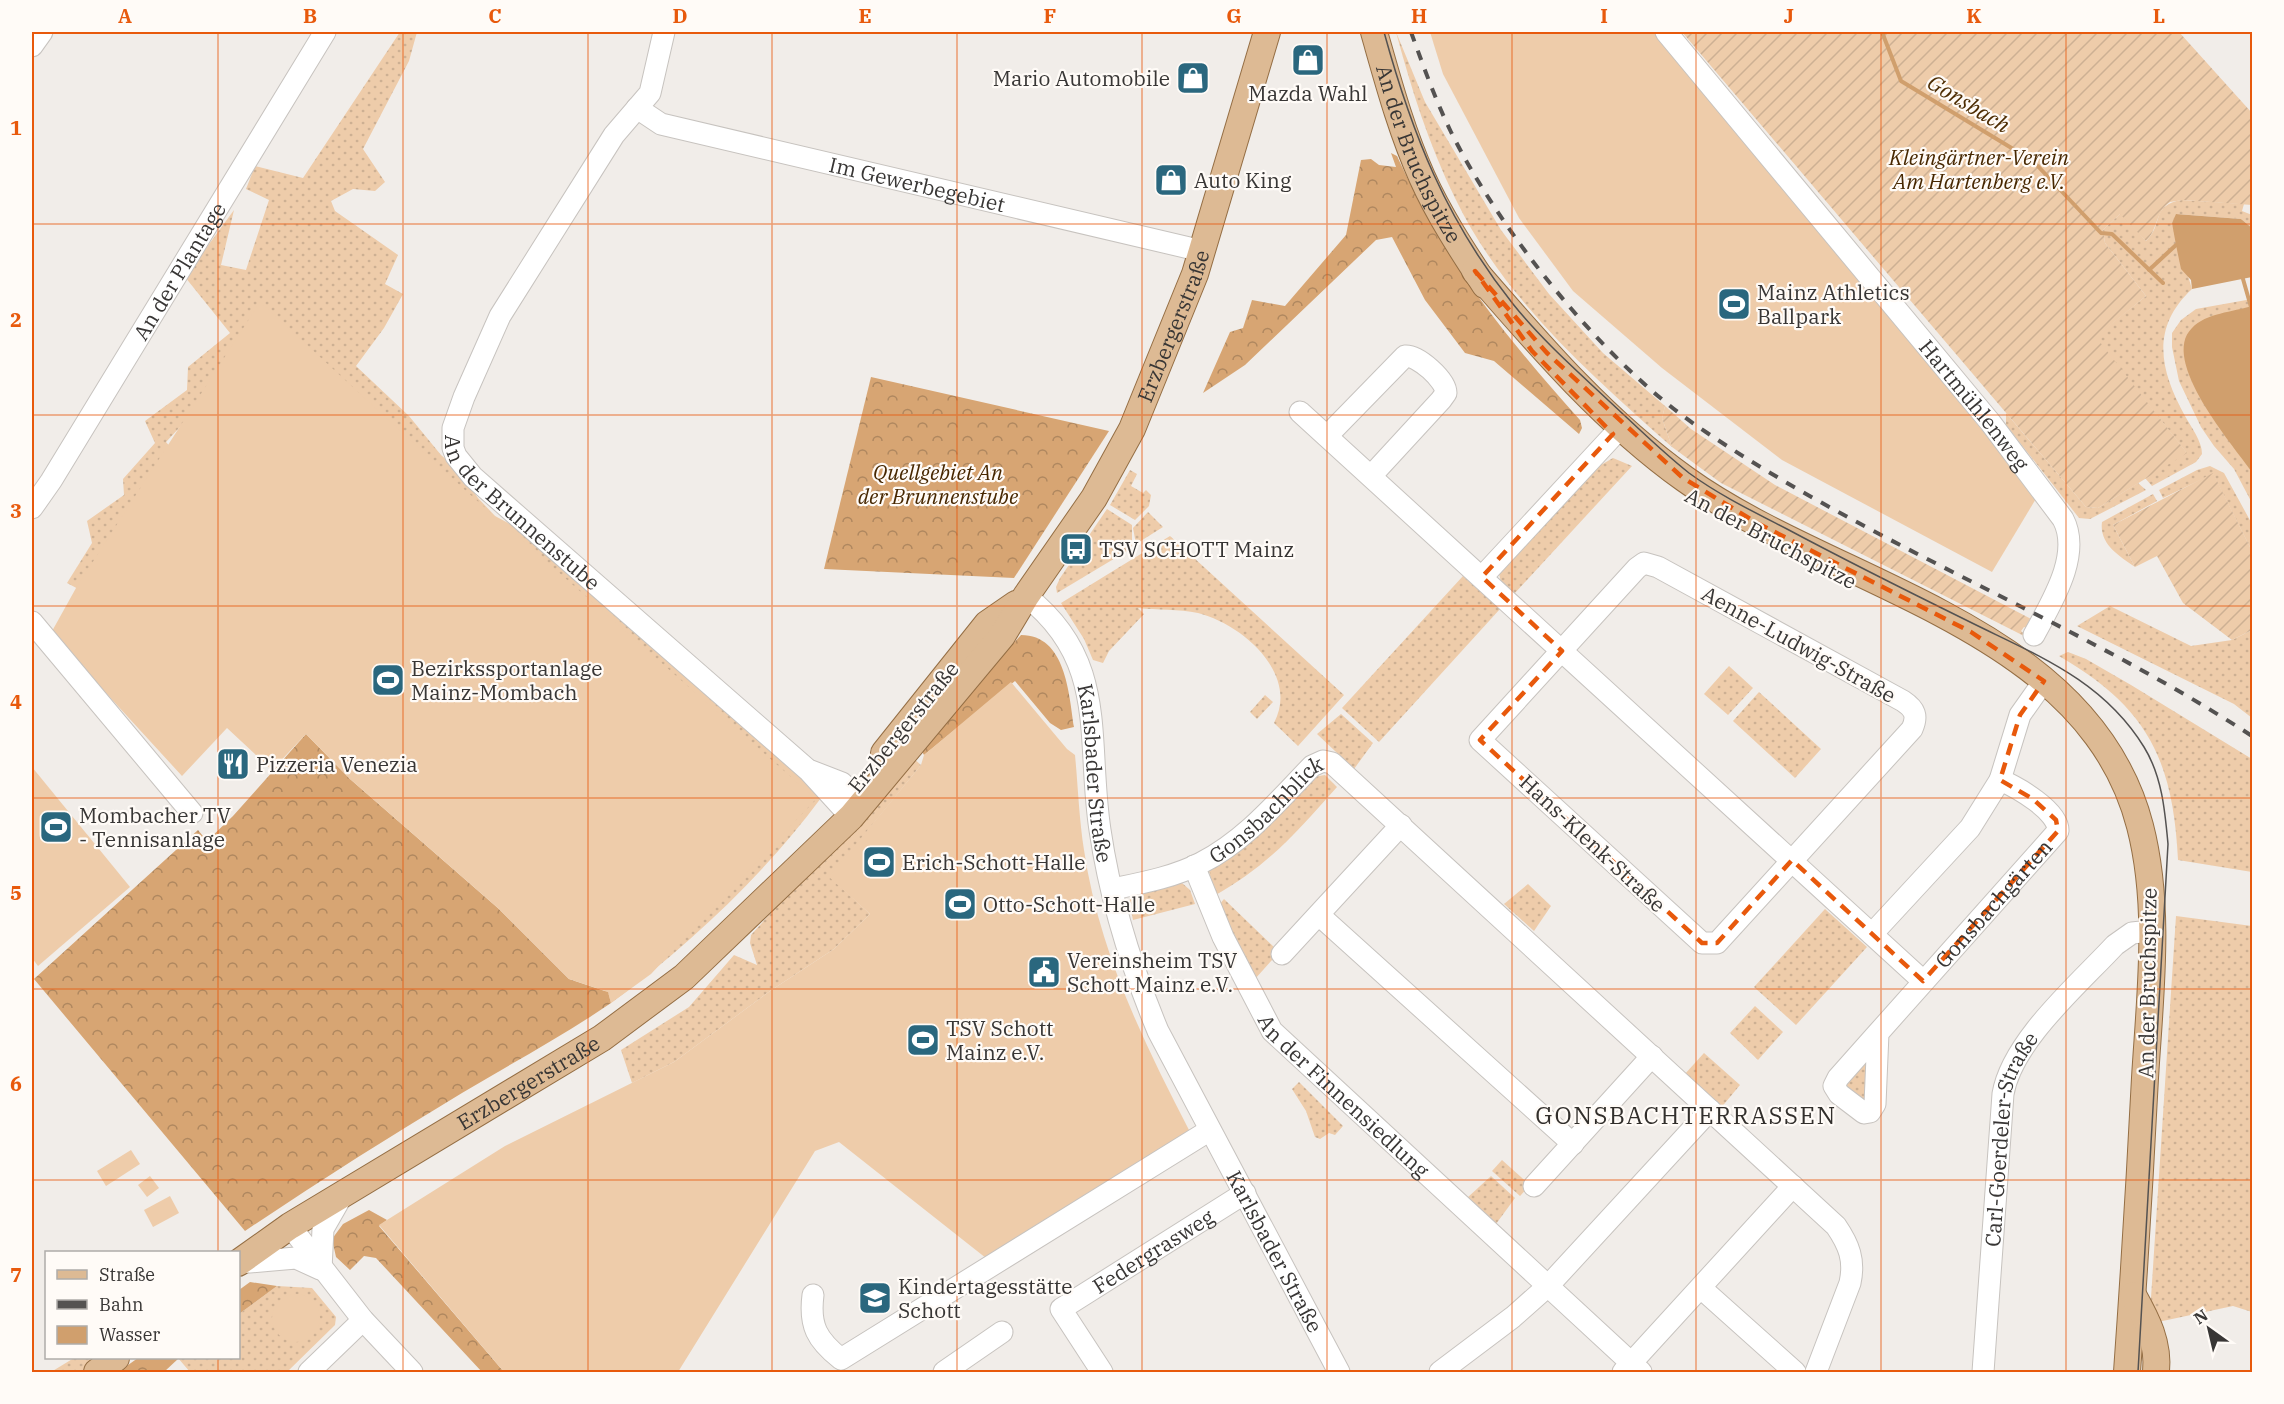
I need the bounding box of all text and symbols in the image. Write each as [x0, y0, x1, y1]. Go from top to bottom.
text: A [118, 2, 132, 29]
text: B [303, 2, 317, 29]
text: C [488, 2, 502, 29]
text: D [672, 2, 688, 29]
text: E [858, 2, 872, 29]
text: F [1044, 2, 1056, 29]
text: G [1226, 2, 1242, 29]
text: H [1411, 2, 1427, 29]
text: I [1600, 2, 1608, 29]
text: J [1784, 2, 1794, 29]
text: K [1966, 2, 1982, 29]
text: L [2153, 2, 2165, 29]
shop icon: Mazda Wahl [1290, 42, 1326, 78]
shop icon: Mario Automobile [1175, 60, 1211, 96]
street label: An der Bruchspitze [1370, 62, 1468, 248]
place label: Mario Automobile [993, 64, 1170, 92]
water label: Gonsbach [1922, 67, 2016, 139]
place label: Mazda Wahl [1248, 79, 1368, 107]
text: 1 [10, 114, 22, 141]
park label: Kleingärtner-Verein Am Hartenberg e.V. [1888, 143, 2069, 195]
street label: Im Gewerbegebiet [826, 150, 1008, 218]
shop icon: Auto King [1153, 162, 1189, 198]
place label: Auto King [1194, 166, 1292, 194]
street label: An der Plantage [126, 197, 232, 345]
street label: Erzbergerstraße [1130, 246, 1215, 406]
place label: Mainz Athletics Ballpark [1757, 278, 1910, 330]
sports icon: Mainz Athletics Ballpark [1716, 286, 1752, 322]
text: 2 [10, 306, 22, 333]
street label: Hartmühlenweg [1913, 334, 2036, 477]
street label: An der Brunnenstube [439, 435, 606, 596]
park label: Quellgebiet An der Brunnenstube [858, 458, 1019, 510]
street label: An der Bruchspitze [1680, 481, 1862, 595]
text: 3 [10, 497, 22, 524]
bus stop icon: TSV SCHOTT Mainz [1058, 531, 1094, 567]
place label: TSV SCHOTT Mainz [1099, 535, 1294, 563]
street label: Aenne-Ludwig-Straße [1697, 579, 1901, 709]
place label: Bezirkssportanlage Mainz-Mombach [411, 654, 602, 706]
street label: Erzbergerstraße [841, 655, 965, 799]
sports icon: Bezirkssportanlage Mainz-Mombach [370, 662, 406, 698]
street label: Karlsbader Straße [1071, 681, 1119, 865]
text: 4 [10, 688, 22, 715]
restaurant icon: Pizzeria Venezia [215, 746, 251, 782]
street label: Gonsbachblick [1203, 749, 1328, 870]
place label: Pizzeria Venezia [256, 750, 418, 778]
street label: Hans-Klenk-Straße [1514, 768, 1672, 918]
place label: Mombacher TV - Tennisanlage [79, 801, 231, 853]
sports icon: Mombacher TV - Tennisanlage [38, 809, 74, 845]
street label: Gonsbachgärten [1929, 833, 2058, 974]
sports icon: Erich-Schott-Halle [861, 844, 897, 880]
place label: Erich-Schott-Halle [902, 848, 1086, 876]
text: 5 [10, 879, 22, 906]
sports icon: Otto-Schott-Halle [942, 886, 978, 922]
street label: An der Bruchspitze [2131, 888, 2163, 1078]
place label: Otto-Schott-Halle [983, 890, 1155, 918]
place label: Vereinsheim TSV Schott Mainz e.V. [1067, 946, 1238, 998]
public building icon: Vereinsheim TSV Schott Mainz e.V. [1026, 954, 1062, 990]
street label: An der Finnensiedlung [1252, 1009, 1436, 1184]
place label: TSV Schott Mainz e.V. [946, 1014, 1053, 1066]
sports icon: TSV Schott Mainz e.V. [905, 1022, 941, 1058]
street label: Carl-Goerdeler-Straße [1978, 1026, 2044, 1248]
street label: Erzbergerstraße [452, 1029, 605, 1136]
text: 6 [10, 1070, 22, 1097]
district label: GONSBACHTERRASSEN [1535, 1099, 1837, 1131]
street label: Karlsbader Straße [1220, 1165, 1329, 1337]
street label: Federgrasweg [1087, 1202, 1220, 1300]
legend [45, 1251, 240, 1359]
text: 7 [10, 1261, 22, 1288]
text: Straße [99, 1263, 155, 1286]
place label: Kindertagesstätte Schott [898, 1272, 1073, 1324]
school or university icon: Kindertagesstätte Schott [857, 1280, 893, 1316]
text: Bahn [99, 1293, 144, 1316]
north arrow [2179, 1299, 2239, 1359]
text: N [2190, 1305, 2211, 1328]
text: Wasser [99, 1323, 160, 1346]

